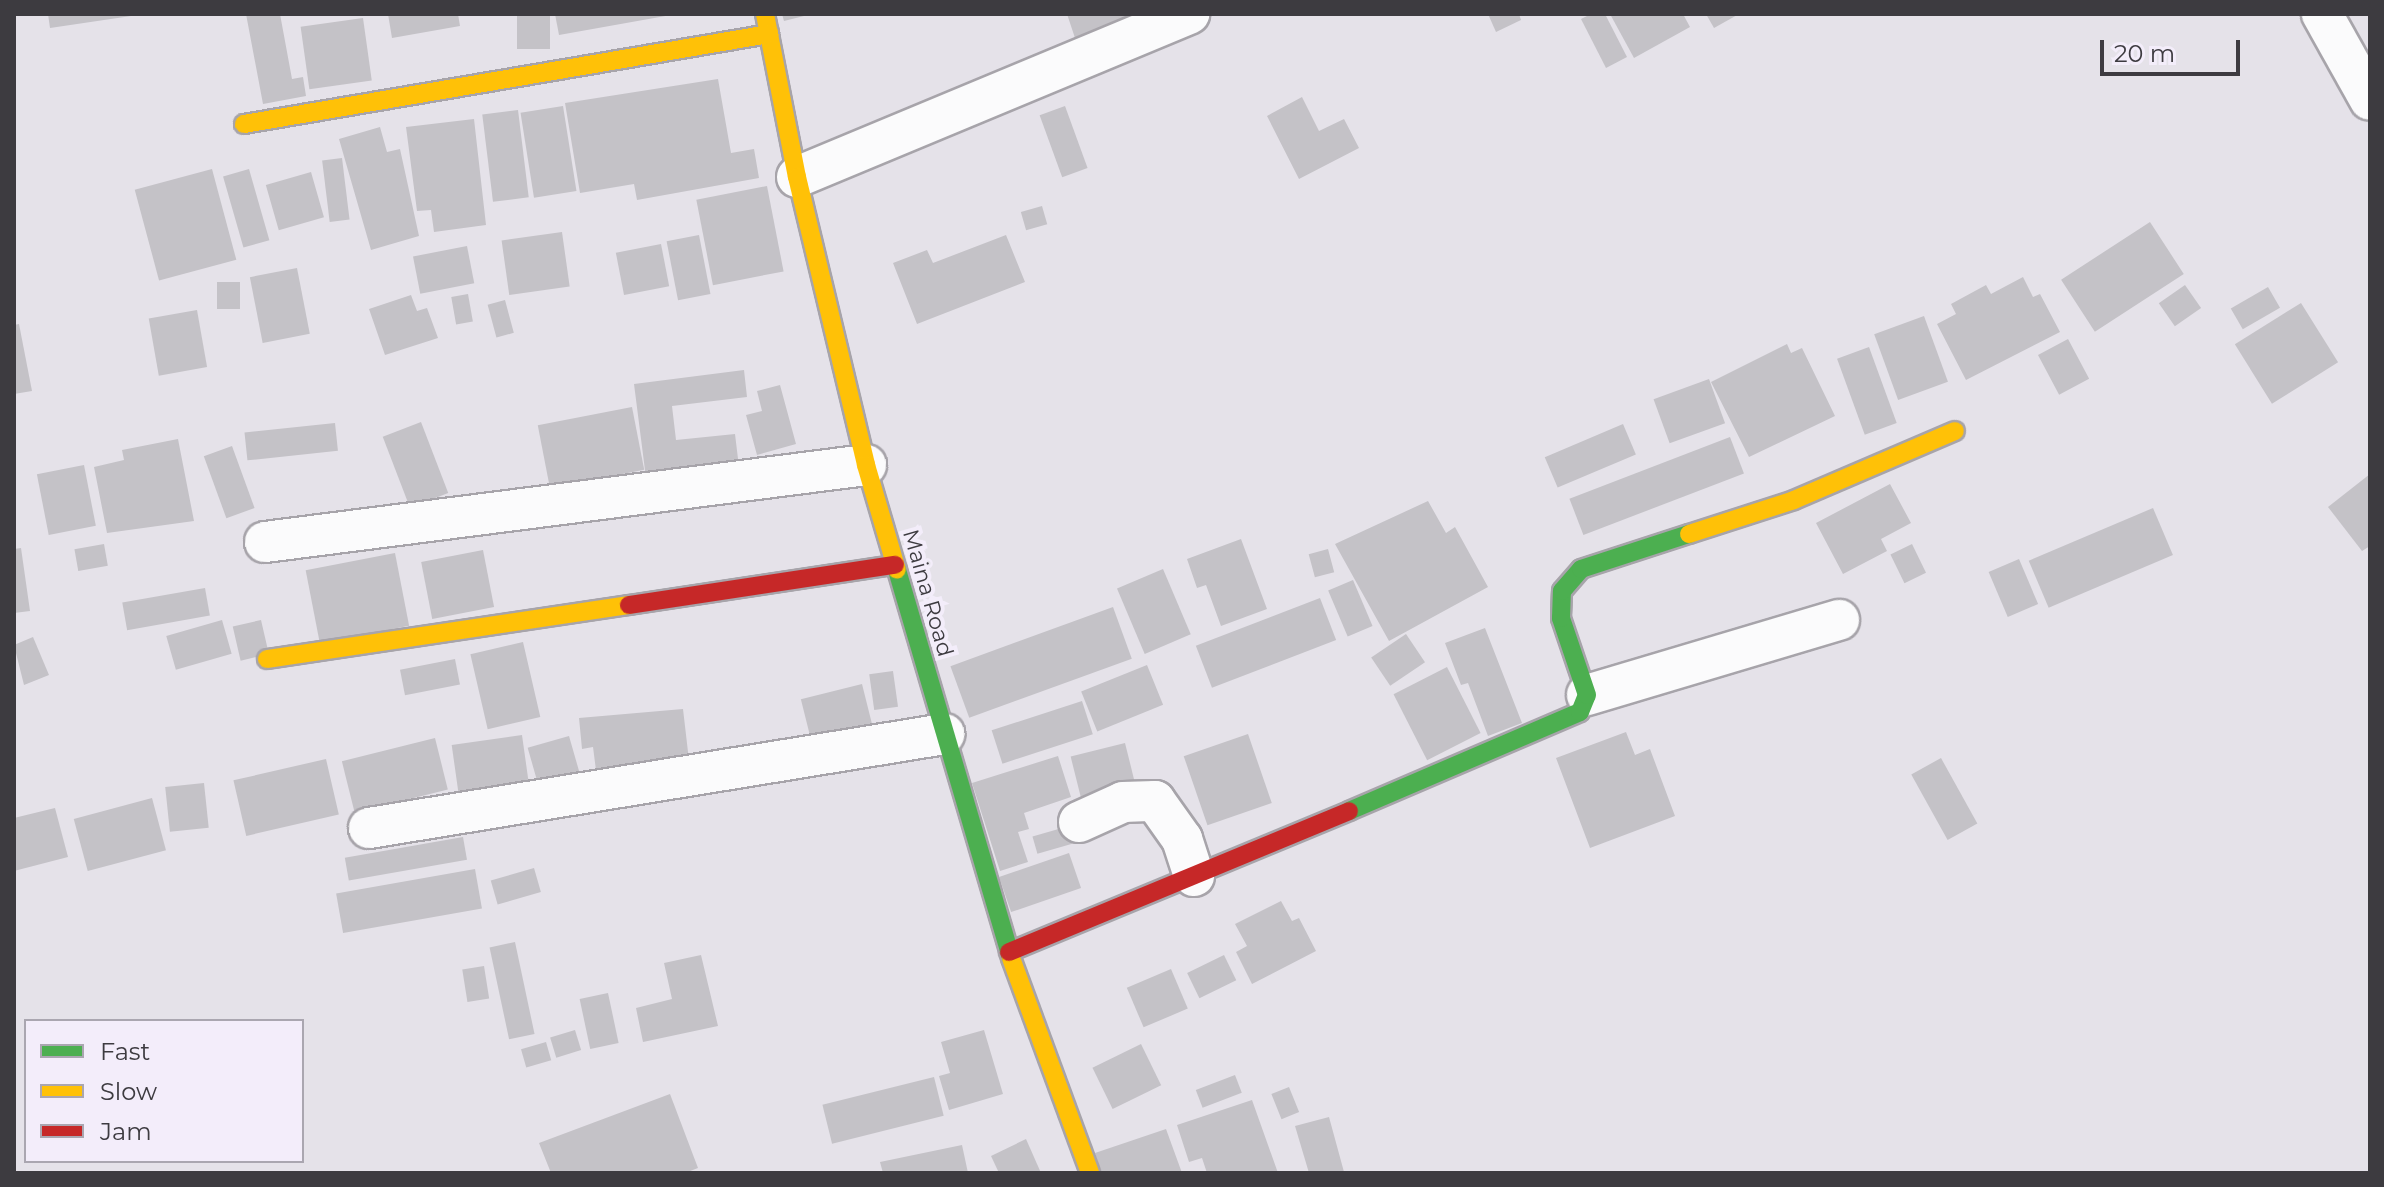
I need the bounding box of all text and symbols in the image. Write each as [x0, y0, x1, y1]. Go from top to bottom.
scale bar [2104, 24, 2244, 74]
text: 20 m [2114, 39, 2175, 68]
street label: Maina Road [897, 526, 959, 660]
legend [24, 1019, 304, 1163]
text: Fast [100, 1037, 150, 1066]
text: Slow [100, 1077, 157, 1106]
text: Jam [100, 1117, 152, 1146]

